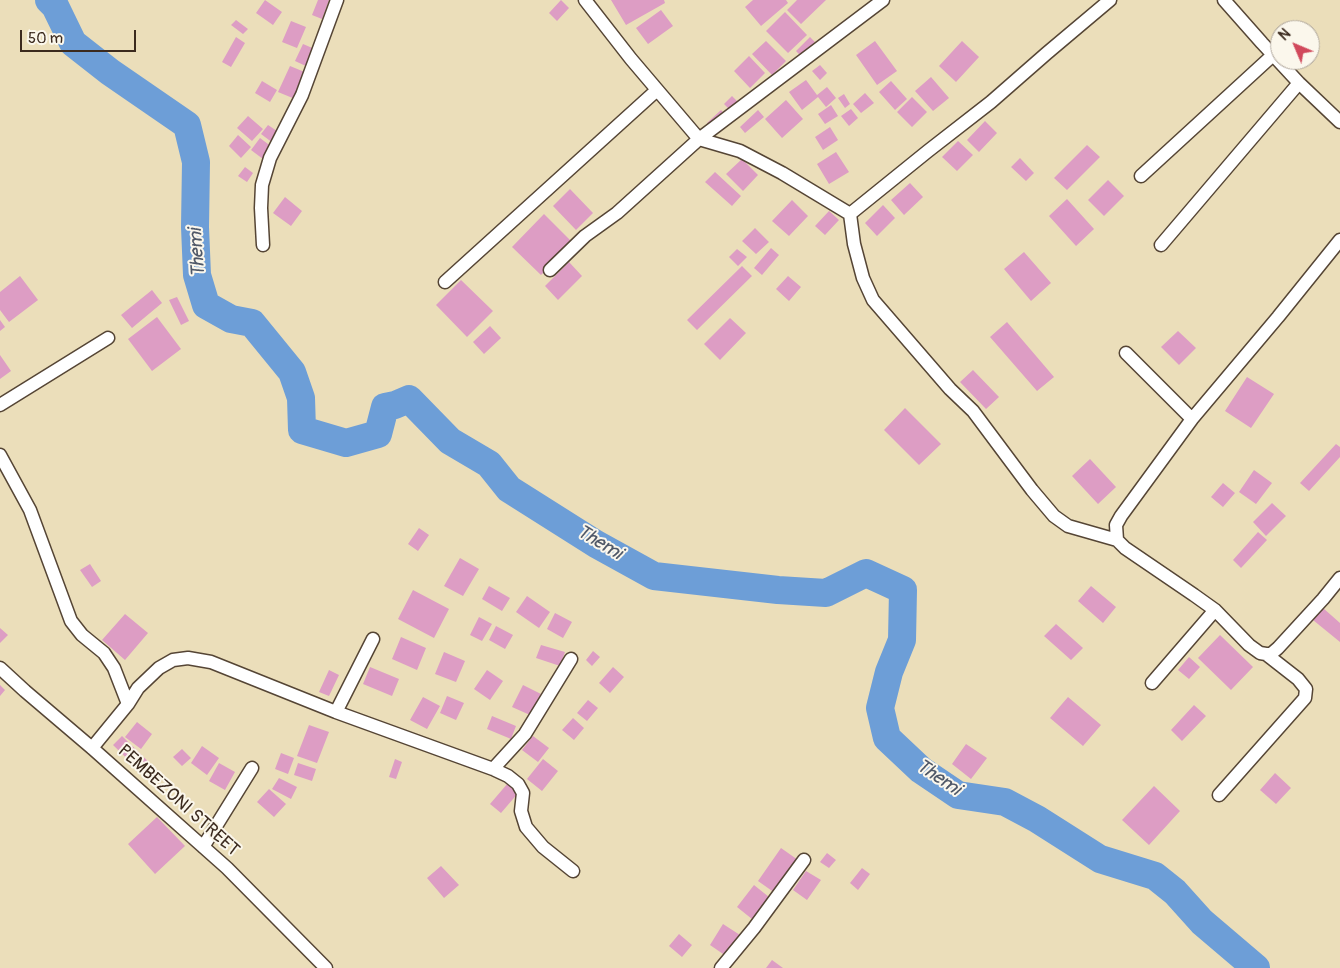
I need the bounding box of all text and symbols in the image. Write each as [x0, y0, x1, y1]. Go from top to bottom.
scale bar [22, 20, 139, 52]
north arrow [1270, 20, 1320, 70]
text: N [1275, 25, 1294, 44]
text: 50 m [28, 29, 63, 48]
water label: Themi [185, 228, 211, 278]
water label: Themi [572, 521, 626, 565]
street label: PEMBEZONI STREET [113, 741, 243, 861]
water label: Themi [911, 755, 965, 801]

